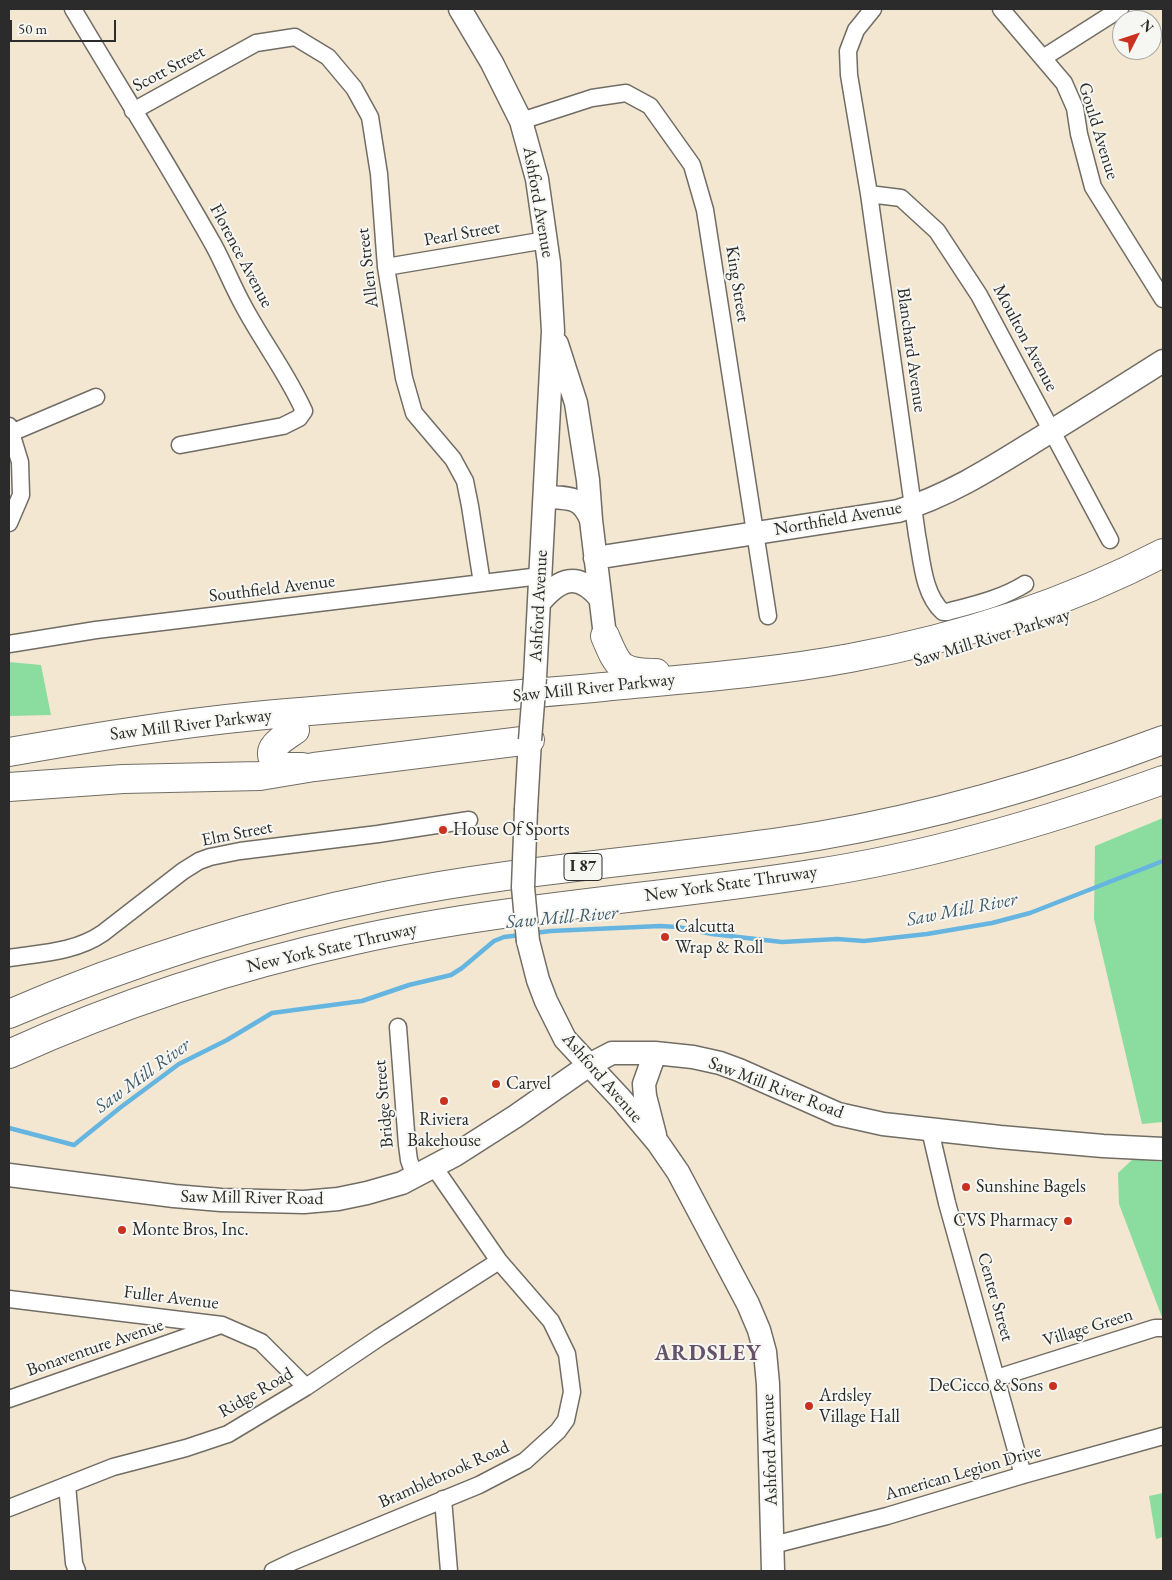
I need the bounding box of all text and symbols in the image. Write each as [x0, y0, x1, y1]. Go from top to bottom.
scale bar [12, 10, 119, 42]
north arrow [1112, 10, 1162, 60]
text: N [1137, 16, 1158, 36]
text: 50 m [18, 19, 47, 38]
street label: Scott Street [129, 41, 209, 97]
street label: Gould Avenue [1073, 80, 1123, 182]
street label: Ashford Avenue [518, 145, 558, 259]
street label: Florence Avenue [205, 201, 277, 311]
street label: Pearl Street [422, 217, 502, 251]
street label: Allen Street [352, 227, 384, 309]
street label: King Street [720, 244, 754, 324]
street label: Moulton Avenue [988, 281, 1062, 395]
street label: Blanchard Avenue [892, 286, 930, 414]
street label: Northfield Avenue [773, 497, 903, 541]
street label: Ashford Avenue [525, 549, 553, 663]
street label: Southfield Avenue [208, 571, 336, 607]
street label: Saw Mill River Parkway [911, 604, 1073, 672]
street label: Saw Mill River Parkway [512, 669, 676, 707]
street label: Saw Mill River Parkway [109, 704, 273, 746]
street label: Elm Street [200, 817, 274, 851]
place label: House Of Sports [453, 819, 570, 841]
marker: House Of Sports [437, 824, 449, 836]
road number: I 87 [564, 854, 602, 880]
street label: New York State Thruway [643, 861, 819, 907]
water label: Saw Mill River [905, 888, 1019, 932]
water label: Saw Mill River [505, 902, 619, 934]
place label: Calcutta Wrap & Roll [675, 916, 763, 959]
street label: New York State Thruway [245, 918, 419, 978]
marker: Calcutta Wrap & Roll [659, 931, 671, 943]
street label: Ashford Avenue [557, 1029, 647, 1127]
water label: Saw Mill River [91, 1034, 195, 1118]
street label: Saw Mill River Road [705, 1052, 847, 1124]
street label: Bridge Street [369, 1059, 399, 1149]
place label: Carvel [506, 1073, 551, 1095]
marker: Carvel [490, 1078, 502, 1090]
marker: Riviera Bakehouse [438, 1095, 450, 1107]
place label: Riviera Bakehouse [407, 1109, 481, 1152]
place label: Sunshine Bagels [976, 1176, 1086, 1198]
marker: Sunshine Bagels [960, 1181, 972, 1193]
street label: Saw Mill River Road [180, 1186, 324, 1210]
place label: CVS Pharmacy [953, 1210, 1058, 1232]
marker: CVS Pharmacy [1062, 1215, 1074, 1227]
place label: Monte Bros, Inc. [132, 1219, 249, 1241]
marker: Monte Bros, Inc. [116, 1224, 128, 1236]
street label: Center Street [972, 1250, 1018, 1344]
street label: Fuller Avenue [122, 1281, 220, 1315]
street label: Village Green [1040, 1304, 1136, 1352]
street label: Bonaventure Avenue [24, 1314, 166, 1382]
district label: ARDSLEY [654, 1341, 762, 1367]
street label: Ridge Road [215, 1363, 297, 1423]
place label: DeCicco & Sons [929, 1375, 1043, 1397]
marker: DeCicco & Sons [1047, 1380, 1059, 1392]
place label: Ardsley Village Hall [819, 1385, 900, 1428]
street label: Ashford Avenue [757, 1394, 783, 1506]
marker: Ardsley Village Hall [803, 1400, 815, 1412]
street label: Bramblebrook Road [375, 1437, 513, 1513]
street label: American Legion Drive [882, 1440, 1044, 1506]

